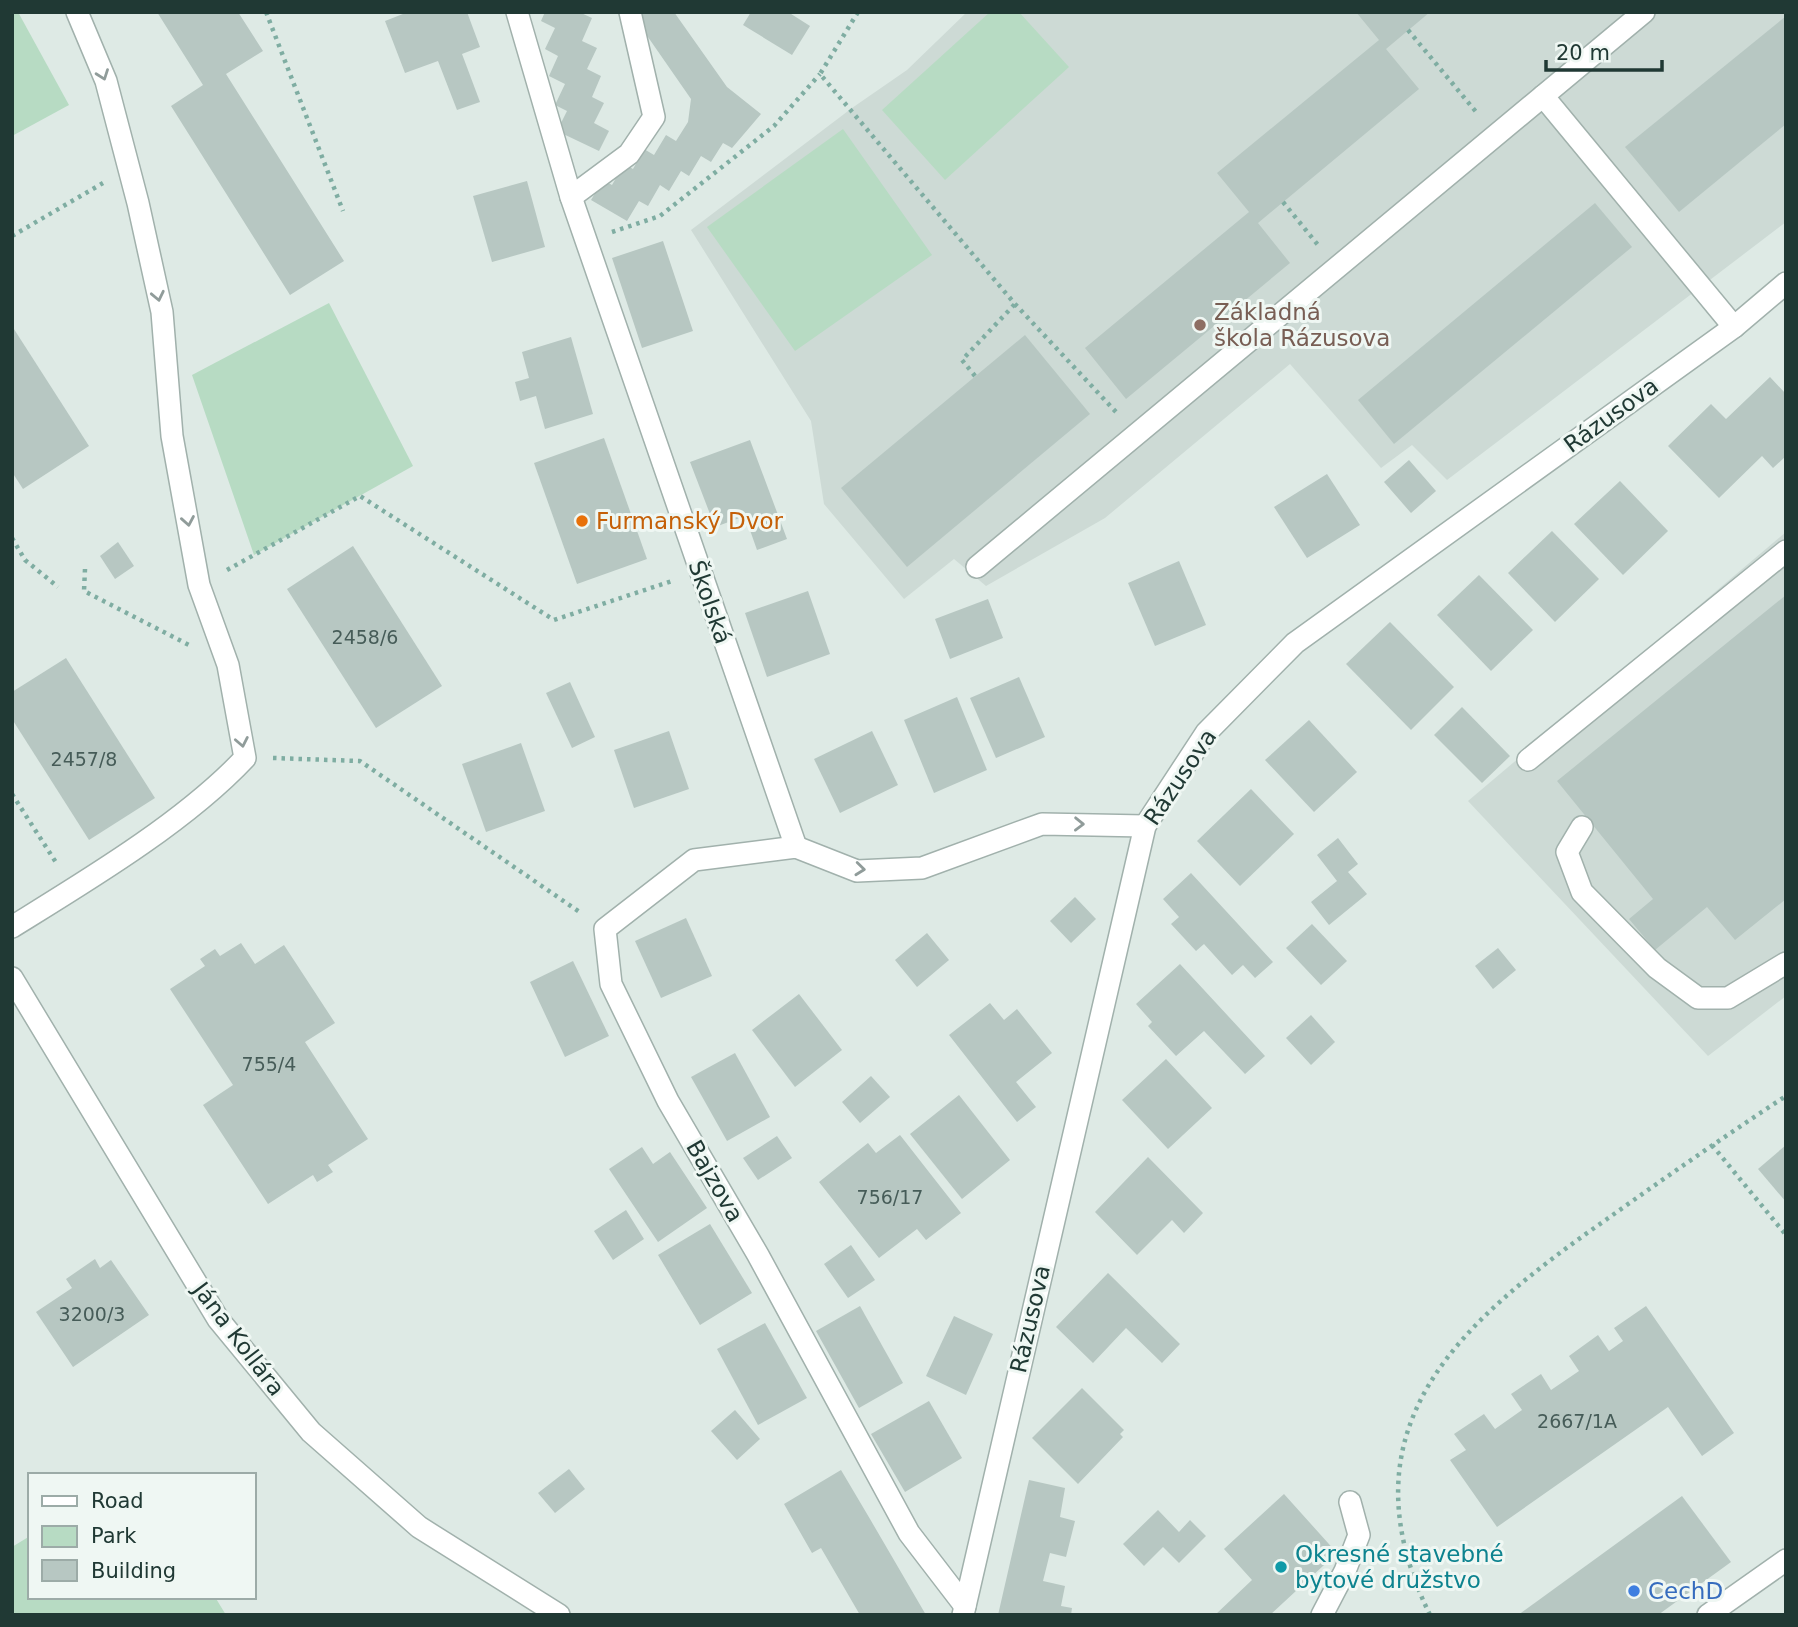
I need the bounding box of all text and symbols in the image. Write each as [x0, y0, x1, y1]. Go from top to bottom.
scale bar [1546, 28, 1661, 72]
text: 20 m [1556, 41, 1610, 65]
one-way arrow [95, 69, 109, 81]
one-way arrow [150, 290, 165, 302]
place label: Základná škola Rázusova [1214, 299, 1390, 351]
marker: Základná škola Rázusova [1192, 317, 1208, 333]
street label: Rázusova [1559, 372, 1663, 458]
place label: Furmanský Dvor [596, 508, 783, 534]
marker: Furmanský Dvor [574, 513, 590, 529]
one-way arrow [179, 515, 194, 527]
street label: Školská [684, 557, 737, 647]
house number: 2458/6 [332, 626, 398, 648]
street label: Rázusova [1138, 724, 1222, 830]
one-way arrow [234, 736, 249, 748]
house number: 2457/8 [51, 748, 117, 770]
one-way arrow [1074, 817, 1085, 832]
one-way arrow [855, 861, 866, 876]
house number: 755/4 [242, 1053, 296, 1075]
street label: Bajzova [681, 1135, 749, 1227]
house number: 756/17 [857, 1186, 923, 1208]
street label: Rázusova [1005, 1262, 1055, 1376]
street label: Jána Kollára [187, 1276, 290, 1401]
house number: 3200/3 [59, 1303, 125, 1325]
house number: 2667/1A [1537, 1410, 1617, 1432]
legend [28, 1473, 256, 1599]
text: Road [91, 1489, 144, 1513]
text: Park [91, 1524, 137, 1548]
place label: Okresné stavebné bytové družstvo [1295, 1541, 1504, 1593]
text: Building [91, 1559, 176, 1583]
marker: Okresné stavebné bytové družstvo [1273, 1559, 1289, 1575]
place label: CechD [1648, 1578, 1723, 1604]
marker: CechD [1626, 1583, 1642, 1599]

